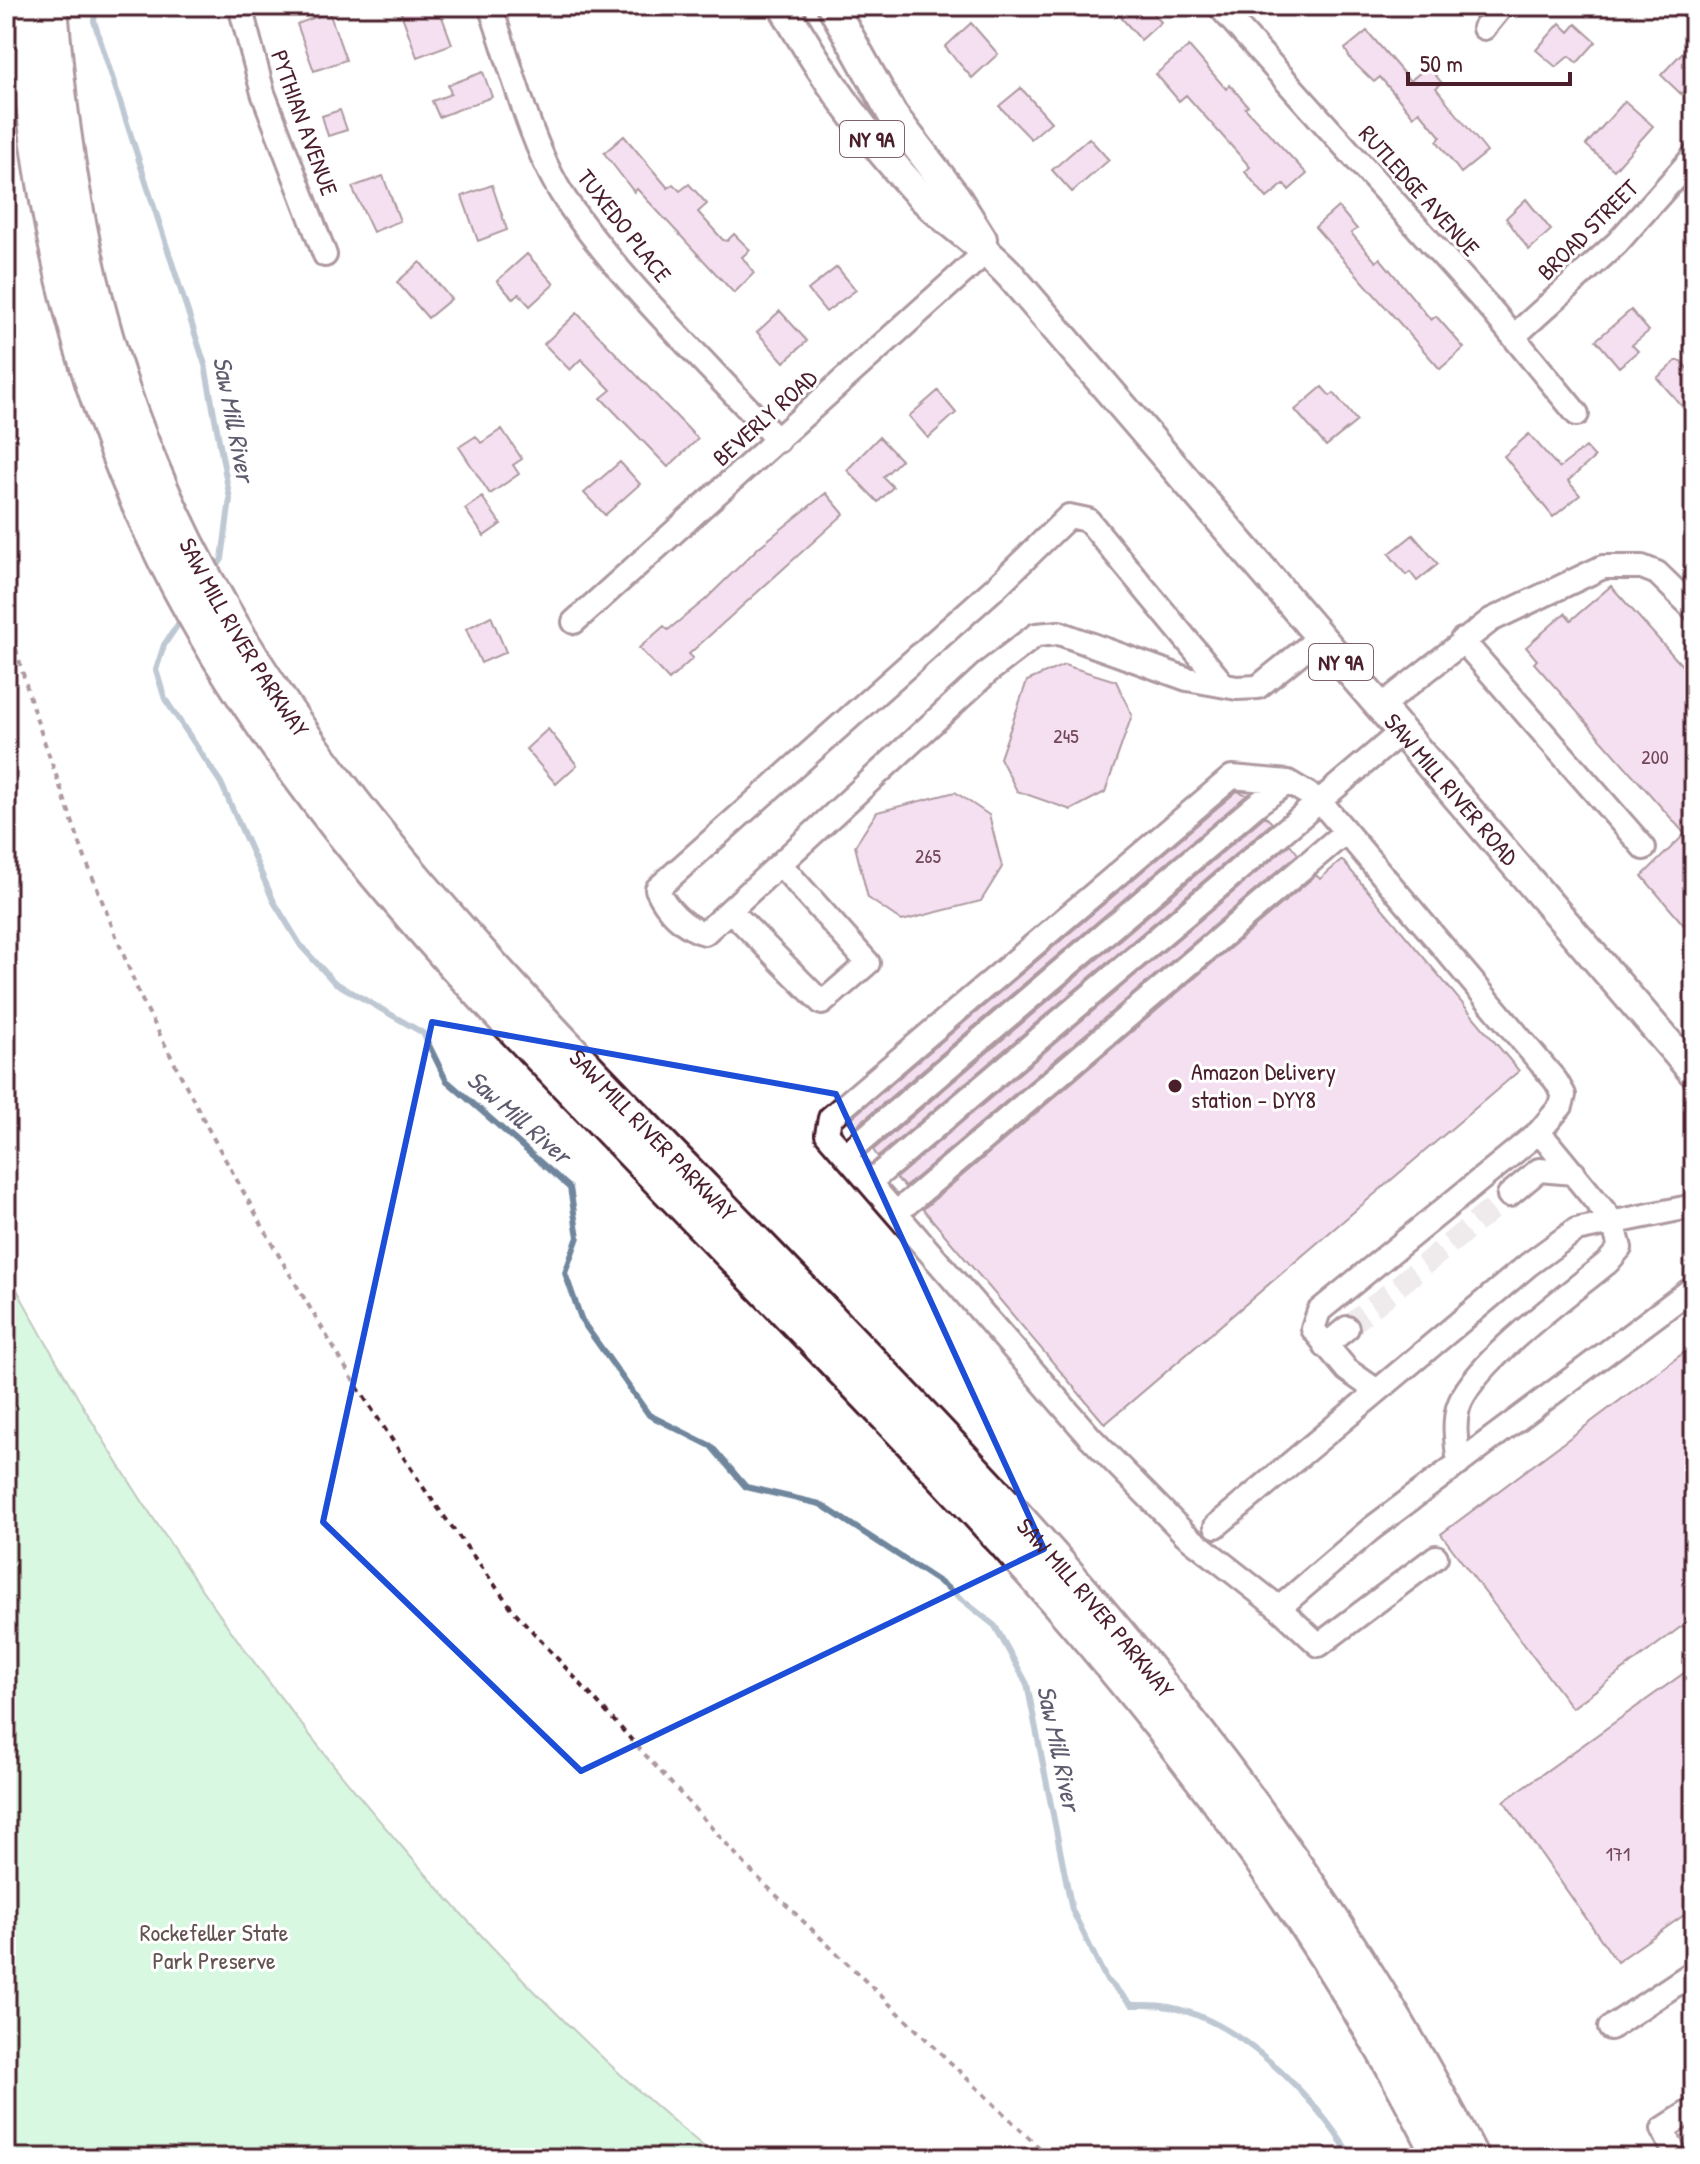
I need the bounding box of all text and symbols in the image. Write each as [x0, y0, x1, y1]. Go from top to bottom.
scale bar [1408, 36, 1570, 86]
street label: PYTHIAN AVENUE [264, 45, 346, 200]
text: 50 m [1420, 47, 1463, 79]
street label: RUTLEDGE AVENUE [1352, 118, 1488, 263]
road number: NY 9A [840, 121, 904, 157]
street label: TUXEDO PLACE [570, 162, 679, 289]
street label: BROAD STREET [1530, 171, 1645, 287]
water label: Saw Mill River [205, 353, 264, 488]
street label: BEVERLY ROAD [705, 361, 824, 473]
street label: SAW MILL RIVER PARKWAY [172, 532, 317, 743]
road number: NY 9A [1309, 644, 1373, 680]
street label: SAW MILL RIVER ROAD [1377, 706, 1526, 872]
house number: 245 [1053, 722, 1079, 749]
house number: 200 [1641, 743, 1669, 770]
house number: 265 [915, 842, 941, 869]
street label: SAW MILL RIVER PARKWAY [563, 1042, 744, 1228]
place label: Amazon Delivery station - DYY8 [1191, 1055, 1336, 1115]
water label: Saw Mill River [460, 1062, 581, 1173]
marker: Amazon Delivery station - DYY8 [1166, 1077, 1184, 1095]
street label: SAW MILL RIVER PARKWAY [1010, 1510, 1182, 1705]
water label: Saw Mill River [1029, 1682, 1090, 1817]
house number: 171 [1606, 1840, 1630, 1867]
park label: Rockefeller State Park Preserve [140, 1916, 289, 1976]

